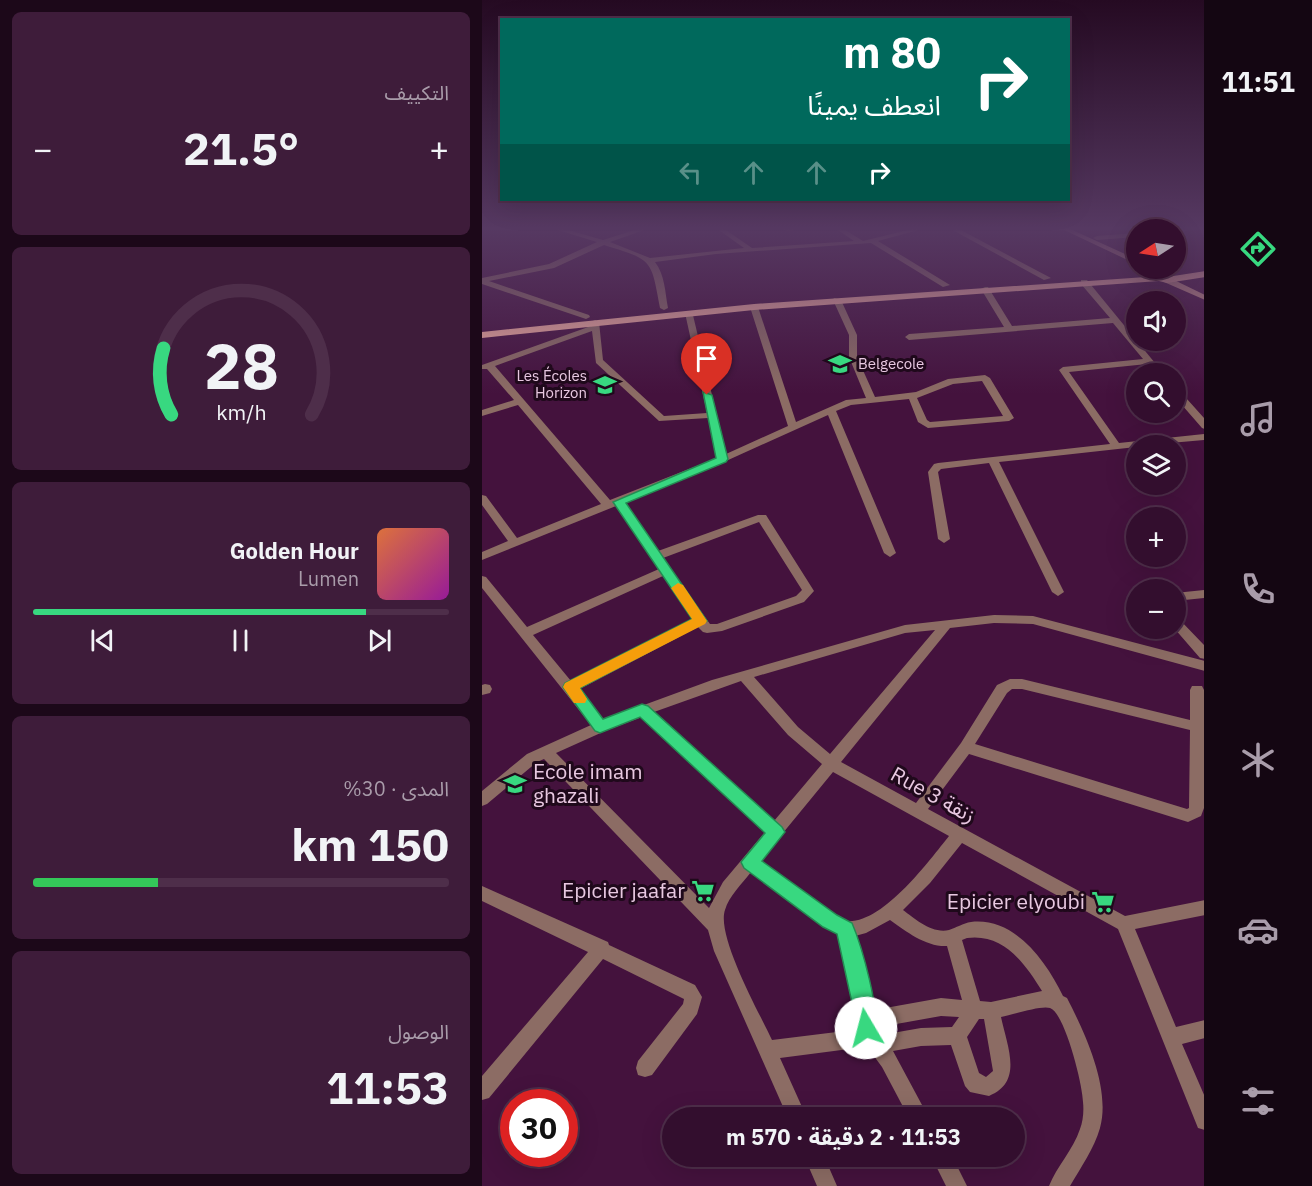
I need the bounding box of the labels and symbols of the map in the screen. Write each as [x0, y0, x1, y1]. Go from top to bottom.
north arrow [1126, 219, 1186, 279]
pin [681, 333, 732, 395]
school or university icon: Belgecole [827, 351, 853, 377]
place label: Belgecole [858, 354, 924, 373]
place label: Les Écoles Horizon [516, 366, 587, 402]
school or university icon: Les Écoles Horizon [592, 372, 618, 398]
place label: Ecole imam ghazali [533, 757, 643, 809]
street label: Rue 3 زنقة [886, 759, 981, 829]
school or university icon: Ecole imam ghazali [502, 771, 528, 797]
place label: Epicier jaafar [562, 876, 685, 904]
supermarket icon: Epicier jaafar [690, 878, 716, 904]
place label: Epicier elyoubi [947, 887, 1085, 915]
supermarket icon: Epicier elyoubi [1090, 889, 1116, 915]
position arrow [834, 996, 898, 1060]
speed limit sign: 30 [500, 1089, 578, 1167]

